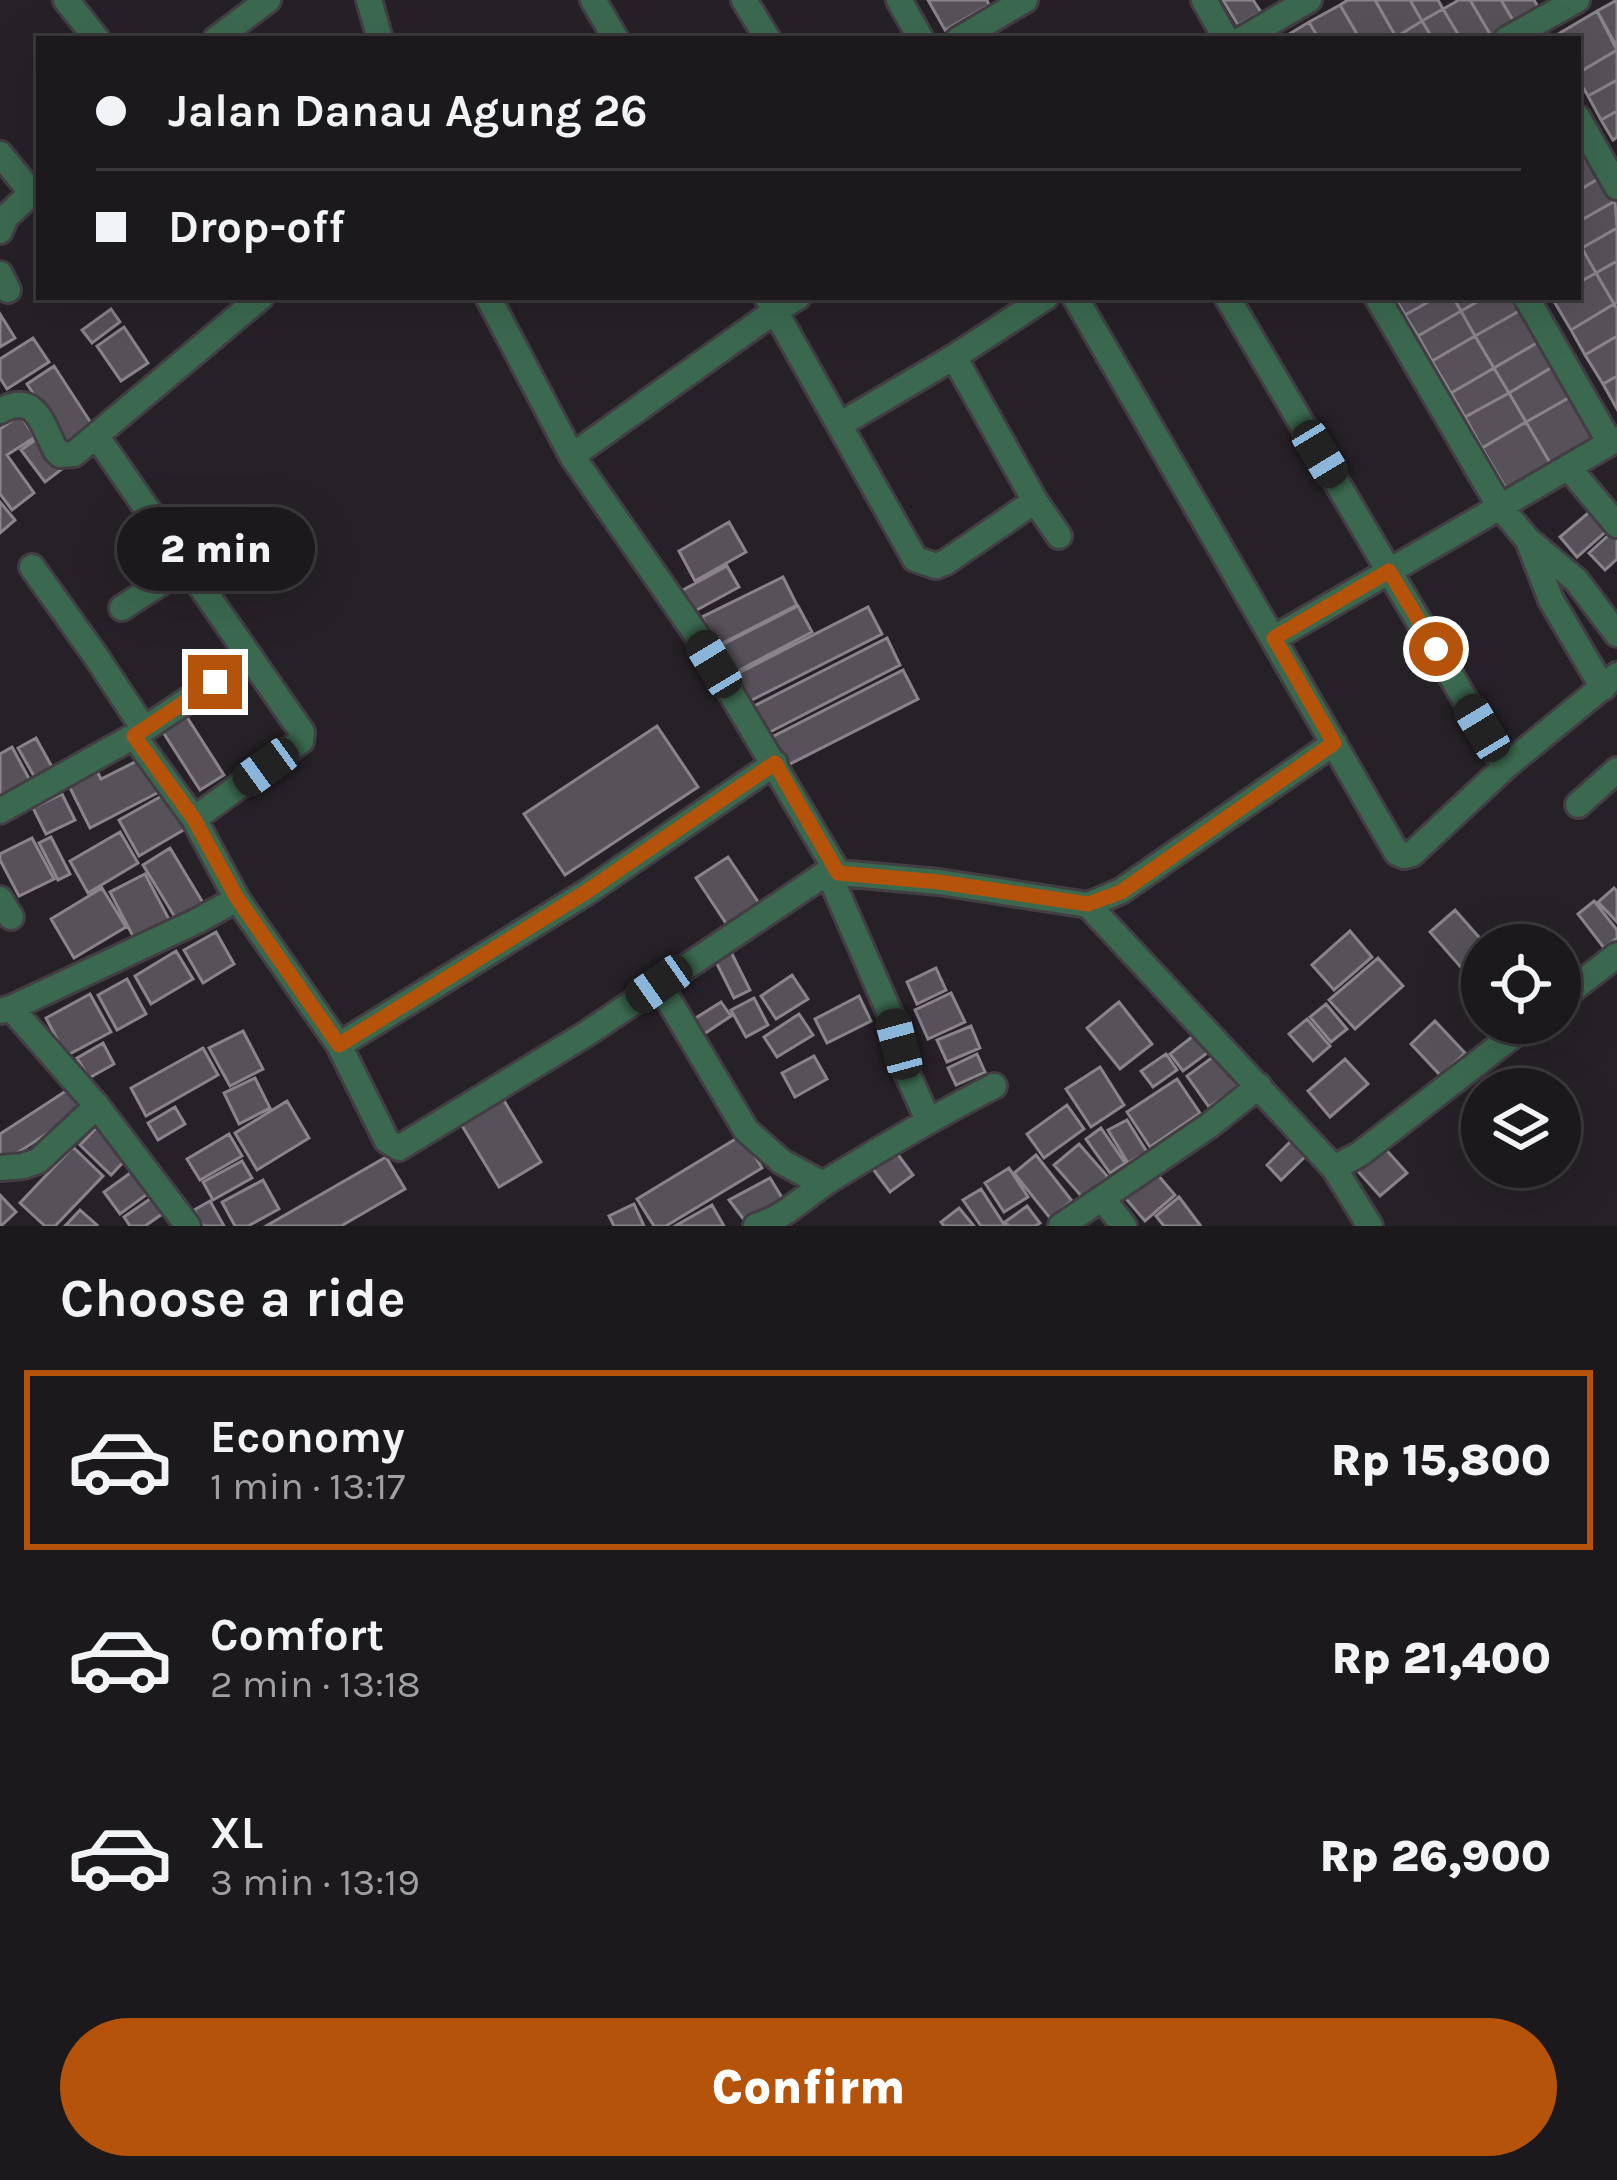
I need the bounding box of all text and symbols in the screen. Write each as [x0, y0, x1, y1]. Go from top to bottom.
text: Jalan Danau Agung 26 [168, 85, 648, 137]
text: Drop-off [168, 201, 345, 253]
car [1286, 414, 1354, 494]
callout: 2 min [116, 508, 314, 592]
text: 2 min [160, 526, 272, 572]
route start [1409, 622, 1463, 676]
car [680, 624, 748, 704]
route end [188, 655, 242, 709]
car [1448, 688, 1516, 768]
car [226, 731, 306, 803]
map controls [1461, 924, 1581, 1188]
button: locate [1461, 924, 1581, 1044]
car [619, 949, 699, 1019]
car [872, 1005, 926, 1083]
button: layers [1461, 1068, 1581, 1188]
text: Choose a ride [60, 1266, 406, 1330]
icon: car [66, 1406, 174, 1514]
text: Economy [210, 1411, 405, 1463]
text: Rp 15,800 [1331, 1434, 1551, 1486]
text: 1 min · 13:17 [210, 1463, 405, 1509]
icon: car [66, 1604, 174, 1712]
text: Comfort [210, 1609, 384, 1661]
text: Rp 21,400 [1331, 1632, 1551, 1684]
text: 2 min · 13:18 [210, 1661, 421, 1707]
icon: car [66, 1802, 174, 1910]
text: XL [210, 1807, 263, 1859]
text: Rp 26,900 [1319, 1830, 1551, 1882]
text: 3 min · 13:19 [210, 1859, 420, 1905]
button: Confirm [60, 2018, 1557, 2156]

